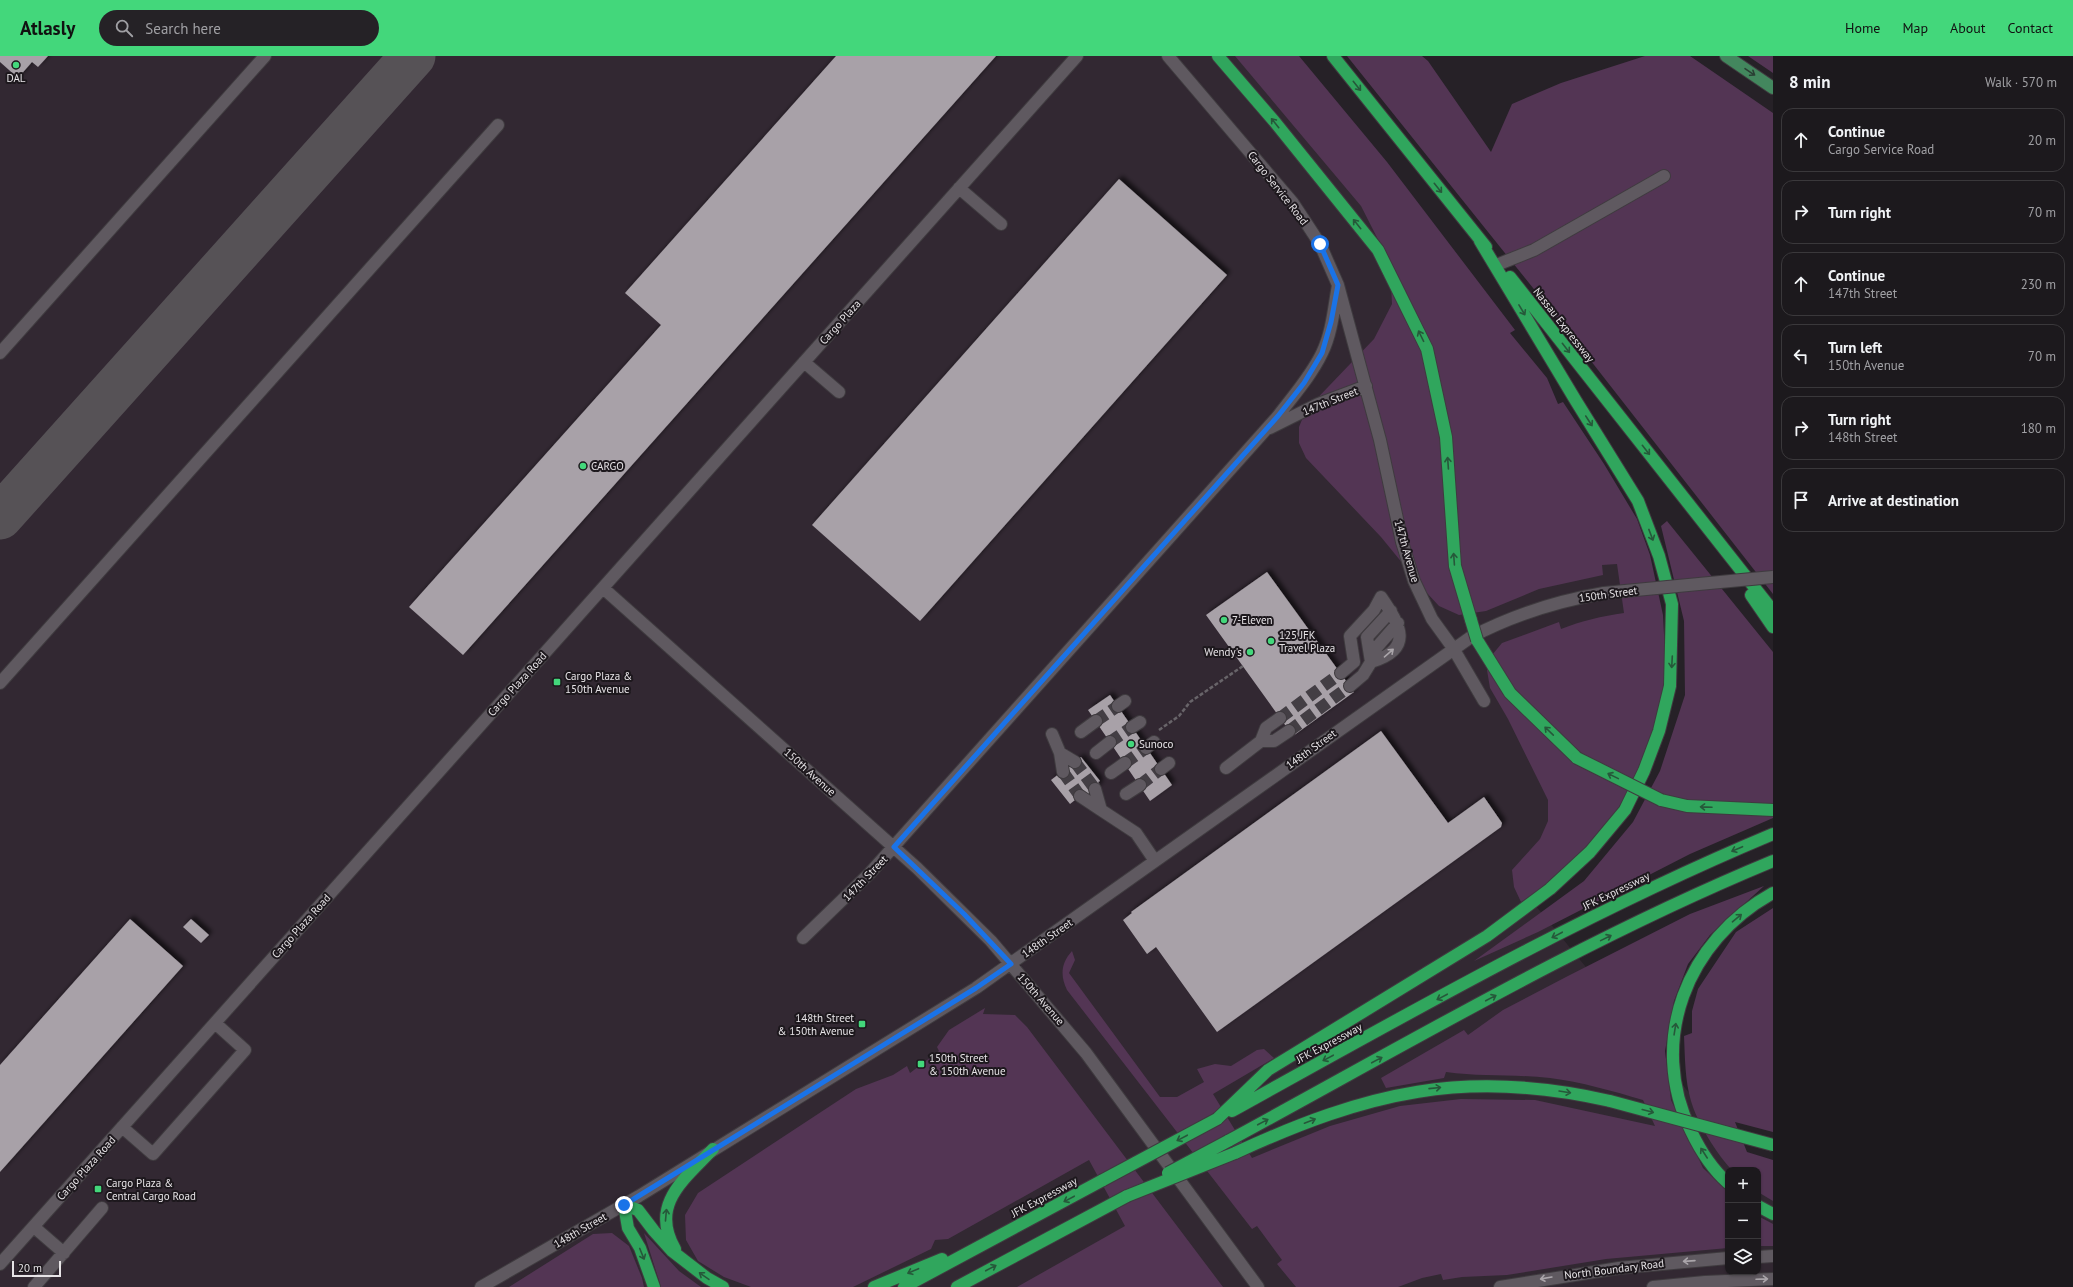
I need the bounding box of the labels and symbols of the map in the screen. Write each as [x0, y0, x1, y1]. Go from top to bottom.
marker: DAL [11, 60, 21, 70]
one-way arrow [1744, 68, 1755, 76]
place label: DAL [6, 71, 26, 85]
one-way arrow [1353, 81, 1362, 92]
one-way arrow [1271, 117, 1280, 128]
street label: Cargo Service Road [1245, 148, 1311, 228]
one-way arrow [1434, 182, 1443, 193]
one-way arrow [1352, 218, 1361, 229]
route start [1311, 235, 1329, 253]
street label: Nassau Expressway [1530, 285, 1598, 366]
street label: Cargo Plaza [816, 297, 864, 347]
one-way arrow [1518, 304, 1526, 315]
one-way arrow [1416, 331, 1424, 343]
one-way arrow [1561, 342, 1570, 353]
street label: 147th Street [1300, 383, 1360, 418]
one-way arrow [1585, 415, 1593, 426]
one-way arrow [1642, 444, 1651, 455]
one-way arrow [1444, 457, 1452, 470]
place label: CARGO [591, 459, 624, 473]
marker: CARGO [578, 461, 588, 471]
street label: 147th Avenue [1391, 518, 1423, 584]
one-way arrow [1647, 529, 1655, 541]
one-way arrow [1451, 553, 1458, 566]
street label: 150th Street [1578, 583, 1638, 605]
place label: 7-Eleven [1232, 613, 1273, 627]
marker: 7-Eleven [1219, 615, 1229, 625]
place label: 125 JFK Travel Plaza [1279, 628, 1335, 655]
marker: 125 JFK Travel Plaza [1266, 636, 1276, 646]
place label: Wendy's [1204, 645, 1242, 659]
marker: Wendy's [1245, 647, 1255, 657]
street label: Cargo Plaza Road [485, 649, 550, 719]
one-way arrow [1383, 649, 1394, 658]
one-way arrow [1668, 655, 1675, 668]
place label: Cargo Plaza & 150th Avenue [565, 669, 632, 696]
marker: Cargo Plaza & 150th Avenue [552, 677, 562, 687]
street label: 148th Street [1283, 726, 1339, 772]
one-way arrow [1544, 726, 1554, 736]
place label: Sunoco [1139, 737, 1173, 751]
marker: Sunoco [1126, 739, 1136, 749]
street label: 150th Avenue [781, 745, 839, 799]
one-way arrow [1608, 772, 1620, 780]
one-way arrow [1700, 803, 1713, 811]
one-way arrow [1731, 846, 1743, 853]
street label: 147th Street [840, 852, 891, 904]
street label: JFK Expressway [1579, 868, 1653, 914]
street label: Cargo Plaza Road [269, 891, 334, 961]
one-way arrow [1731, 913, 1742, 922]
street label: 148th Street [1019, 915, 1075, 961]
one-way arrow [1551, 932, 1563, 939]
one-way arrow [1600, 934, 1612, 941]
street label: 150th Avenue [1015, 970, 1068, 1028]
one-way arrow [1436, 993, 1448, 1001]
one-way arrow [1485, 994, 1497, 1002]
place label: 148th Street & 150th Avenue [777, 1011, 854, 1038]
marker: 148th Street & 150th Avenue [857, 1019, 867, 1029]
street label: JFK Expressway [1293, 1019, 1365, 1067]
one-way arrow [1672, 1023, 1680, 1036]
place label: 150th Street & 150th Avenue [929, 1051, 1006, 1078]
one-way arrow [1322, 1055, 1334, 1063]
one-way arrow [1371, 1056, 1383, 1064]
marker: 150th Street & 150th Avenue [916, 1059, 926, 1069]
one-way arrow [1428, 1085, 1441, 1092]
one-way arrow [1558, 1088, 1571, 1096]
one-way arrow [1641, 1107, 1654, 1115]
one-way arrow [1303, 1117, 1315, 1125]
one-way arrow [1256, 1118, 1268, 1126]
street label: Cargo Plaza Road [54, 1133, 119, 1203]
one-way arrow [1176, 1134, 1188, 1142]
one-way arrow [1699, 1147, 1707, 1159]
street label: JFK Expressway [1008, 1173, 1080, 1221]
place label: Cargo Plaza & Central Cargo Road [106, 1176, 196, 1203]
marker: Cargo Plaza & Central Cargo Road [93, 1184, 103, 1194]
one-way arrow [1063, 1195, 1075, 1203]
route end [615, 1196, 633, 1214]
street label: 148th Street [551, 1209, 609, 1251]
one-way arrow [663, 1209, 670, 1222]
one-way arrow [639, 1247, 647, 1259]
street label: North Boundary Road [1563, 1256, 1665, 1282]
one-way arrow [1683, 1257, 1696, 1264]
scale bar [12, 1259, 61, 1278]
one-way arrow [985, 1264, 997, 1272]
one-way arrow [907, 1268, 919, 1275]
one-way arrow [698, 1272, 709, 1280]
one-way arrow [1540, 1275, 1553, 1283]
one-way arrow [1755, 1276, 1768, 1283]

